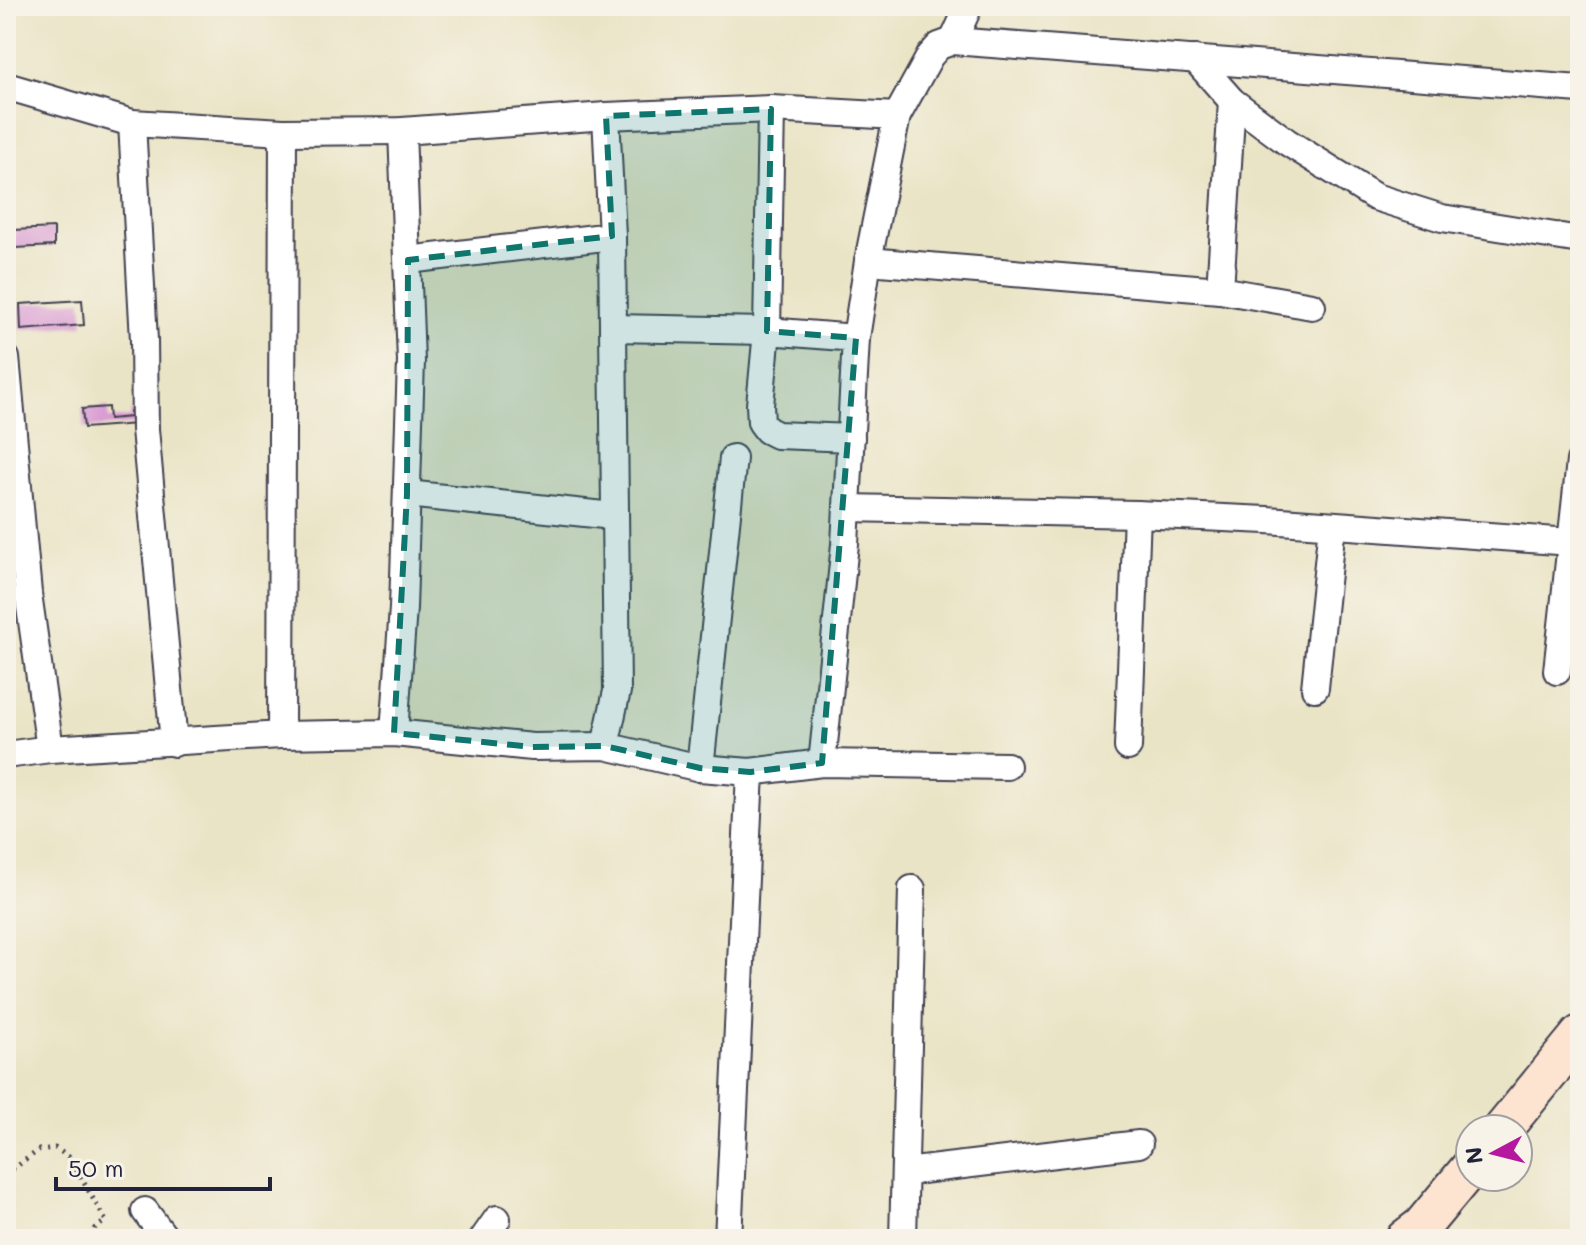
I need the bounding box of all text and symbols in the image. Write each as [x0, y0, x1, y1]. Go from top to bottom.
north arrow [1454, 1113, 1534, 1193]
scale bar [56, 1141, 270, 1191]
text: N [1458, 1145, 1489, 1166]
text: 50 m [68, 1152, 124, 1183]

